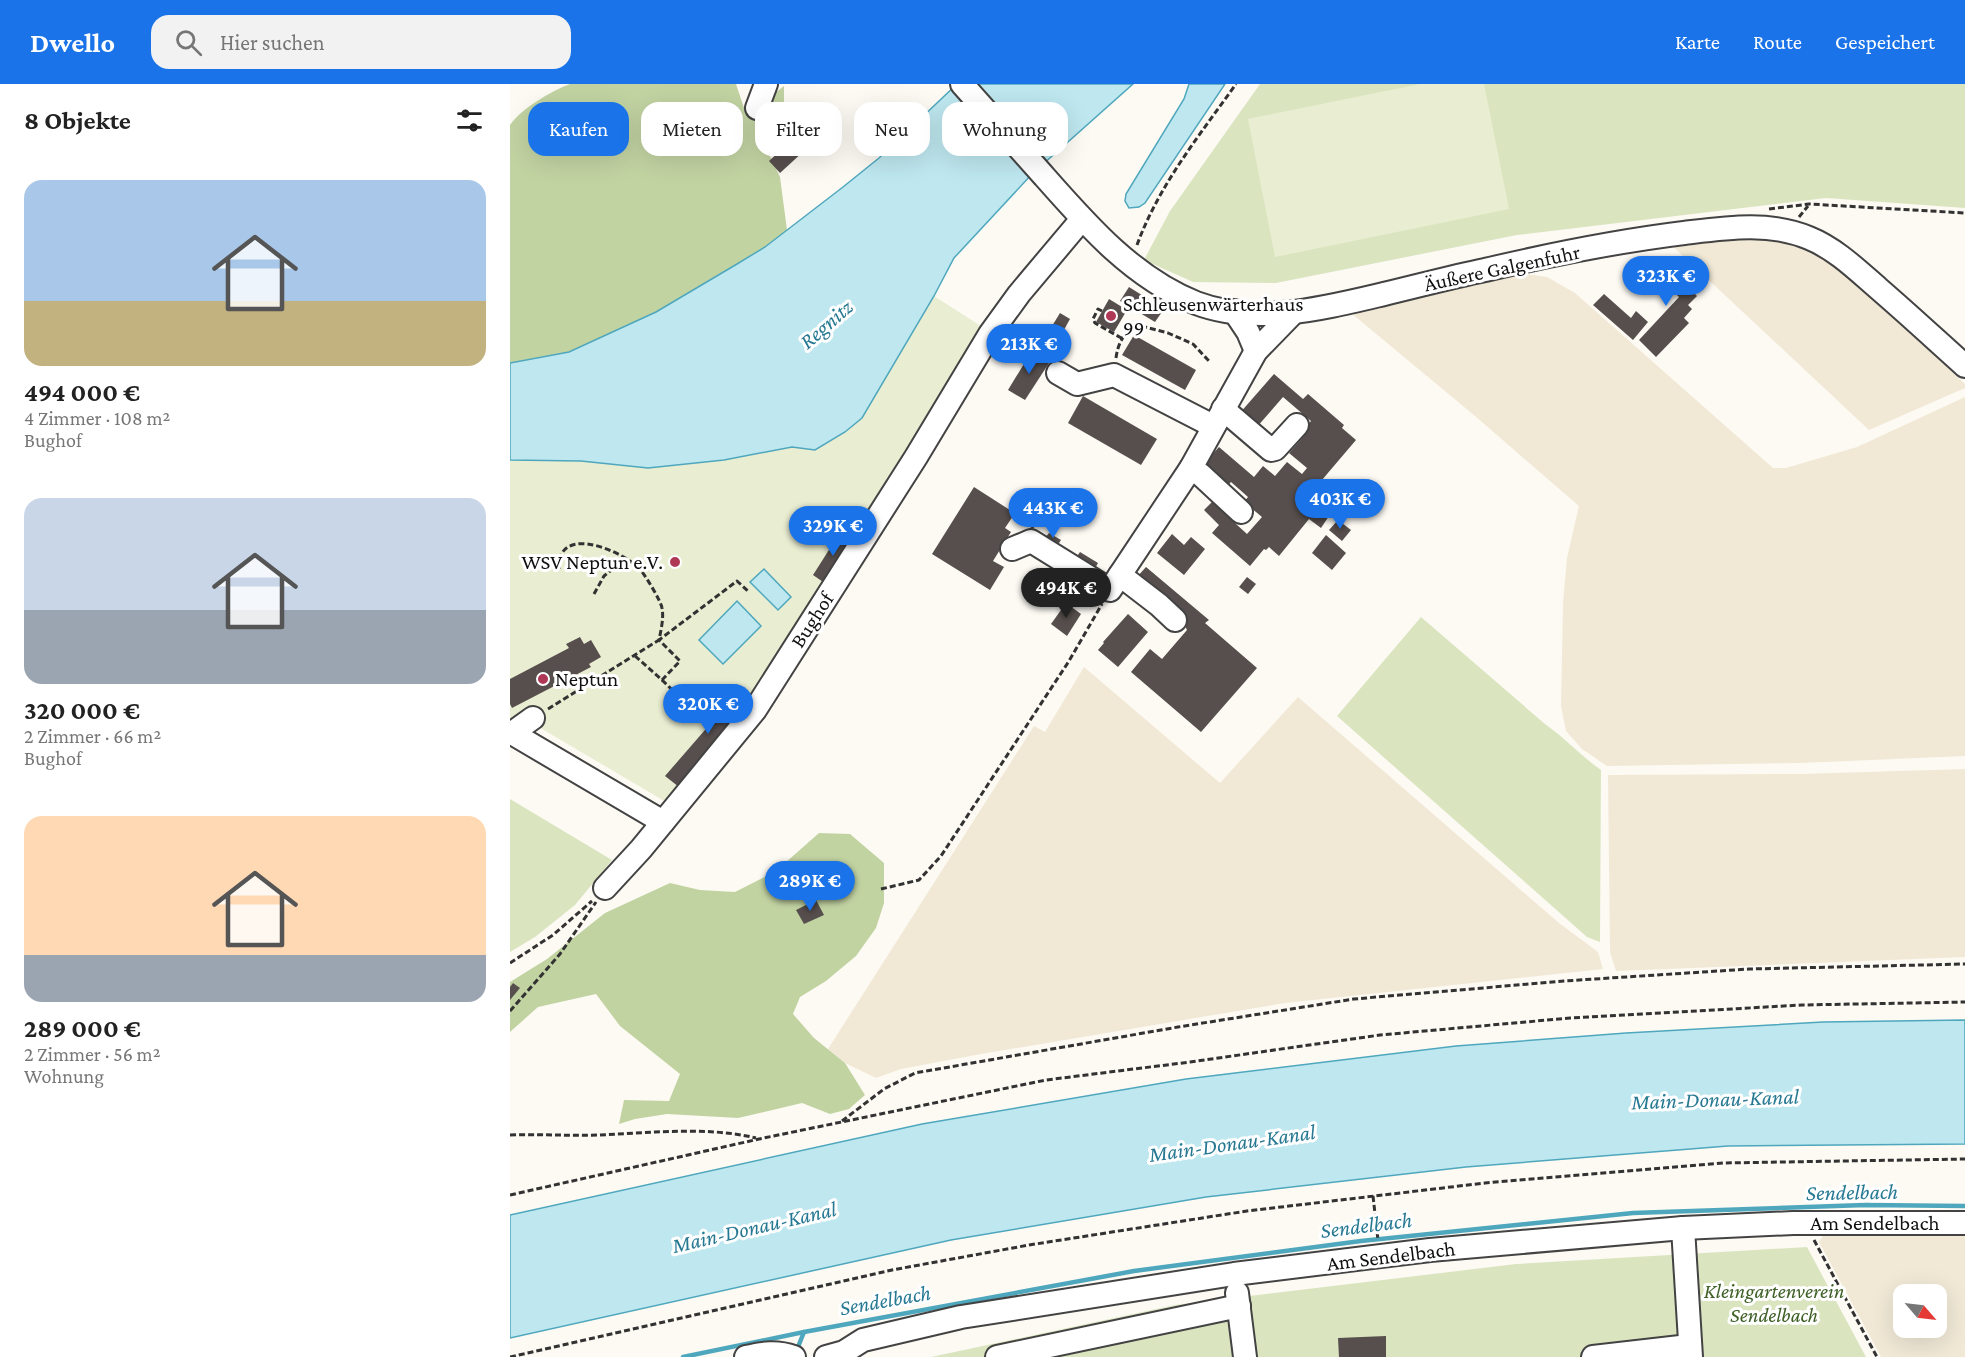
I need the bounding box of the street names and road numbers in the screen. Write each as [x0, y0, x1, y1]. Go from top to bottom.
street label: Äußere Galgenfuhr [1422, 240, 1583, 296]
street label: Bughof [785, 587, 840, 652]
street label: Am Sendelbach [1810, 1211, 1940, 1235]
street label: Am Sendelbach [1325, 1236, 1457, 1276]

